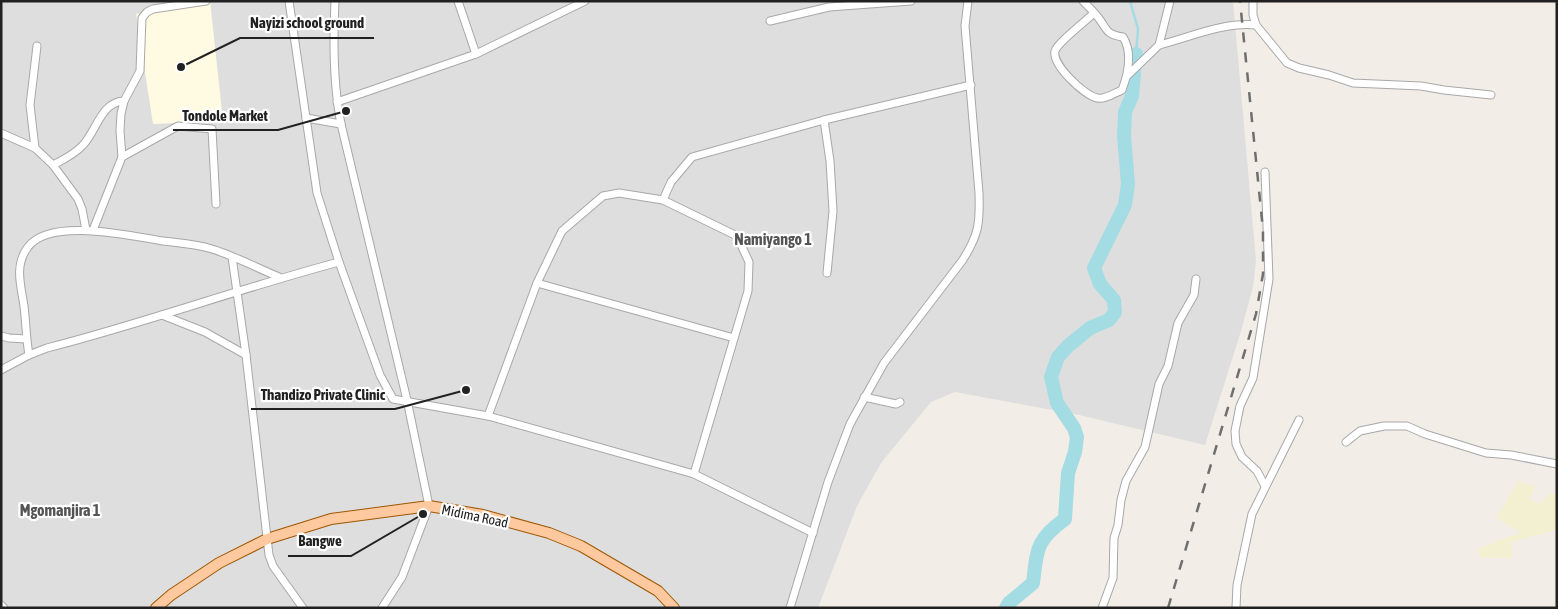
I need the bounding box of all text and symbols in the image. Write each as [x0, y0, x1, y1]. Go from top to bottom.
callout: Nayizi school ground [240, 8, 374, 38]
text: Nayizi school ground [250, 14, 364, 31]
callout: Tondole Market [173, 100, 278, 130]
text: Tondole Market [182, 107, 269, 124]
district label: Namiyango 1 [734, 230, 812, 248]
callout: Thandizo Private Clinic [251, 379, 395, 409]
text: Thandizo Private Clinic [261, 386, 386, 403]
district label: Mgomanjira 1 [20, 501, 101, 519]
street label: Midima Road [440, 501, 510, 531]
callout: Bangwe [288, 526, 351, 556]
text: Bangwe [298, 532, 342, 549]

